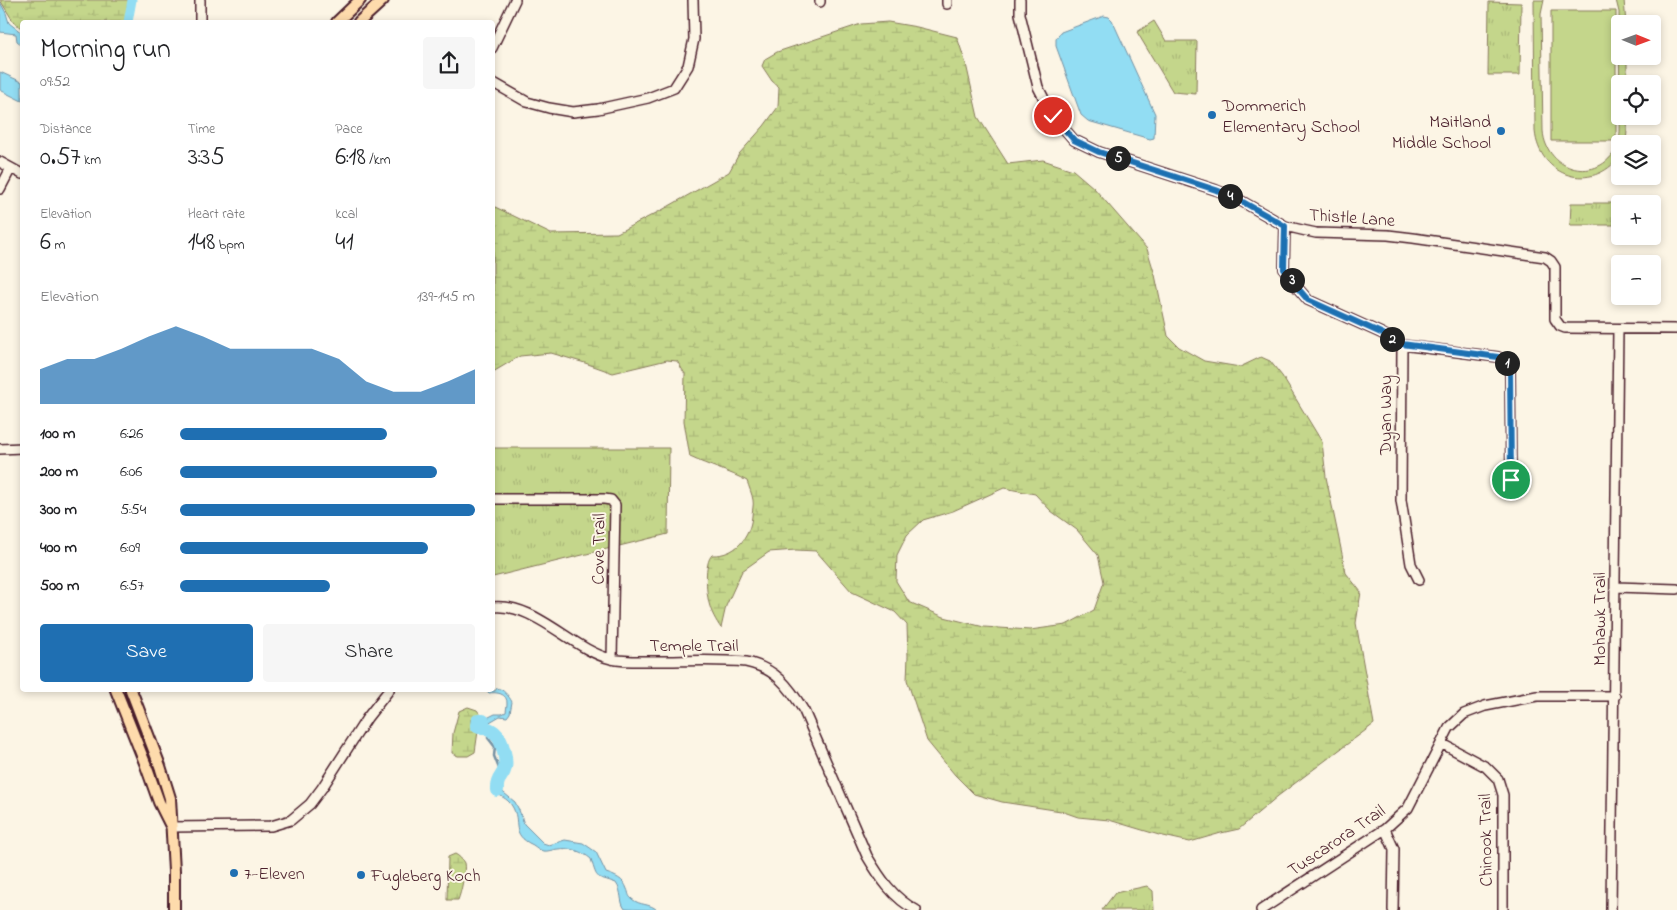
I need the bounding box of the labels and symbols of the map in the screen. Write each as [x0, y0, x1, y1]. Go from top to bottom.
north arrow [1611, 15, 1661, 65]
place label: Dommerich Elementary School [1221, 94, 1360, 141]
pin [1032, 95, 1074, 137]
marker: Dommerich Elementary School [1206, 109, 1218, 121]
place label: Maitland Middle School [1392, 110, 1491, 157]
marker: Maitland Middle School [1495, 125, 1507, 137]
pin: 5 [1106, 146, 1130, 170]
pin: 4 [1218, 184, 1242, 208]
street label: Thistle Lane [1308, 203, 1397, 235]
pin: 3 [1280, 268, 1304, 292]
pin: 2 [1380, 326, 1404, 352]
pin: 1 [1494, 350, 1520, 376]
street label: Dyan Way [1374, 375, 1400, 456]
pin [1490, 459, 1532, 501]
street label: Cove Trail [586, 513, 614, 585]
street label: Mohawk Trail [1588, 572, 1614, 666]
street label: Temple Trail [649, 634, 739, 660]
street label: Chinook Trail [1473, 793, 1501, 887]
street label: Tuscarora Trail [1283, 799, 1391, 884]
place label: 7-Eleven [244, 862, 305, 888]
place label: Fugleberg Koch [370, 864, 481, 891]
marker: 7-Eleven [228, 867, 240, 879]
marker: Fugleberg Koch [355, 869, 367, 881]

